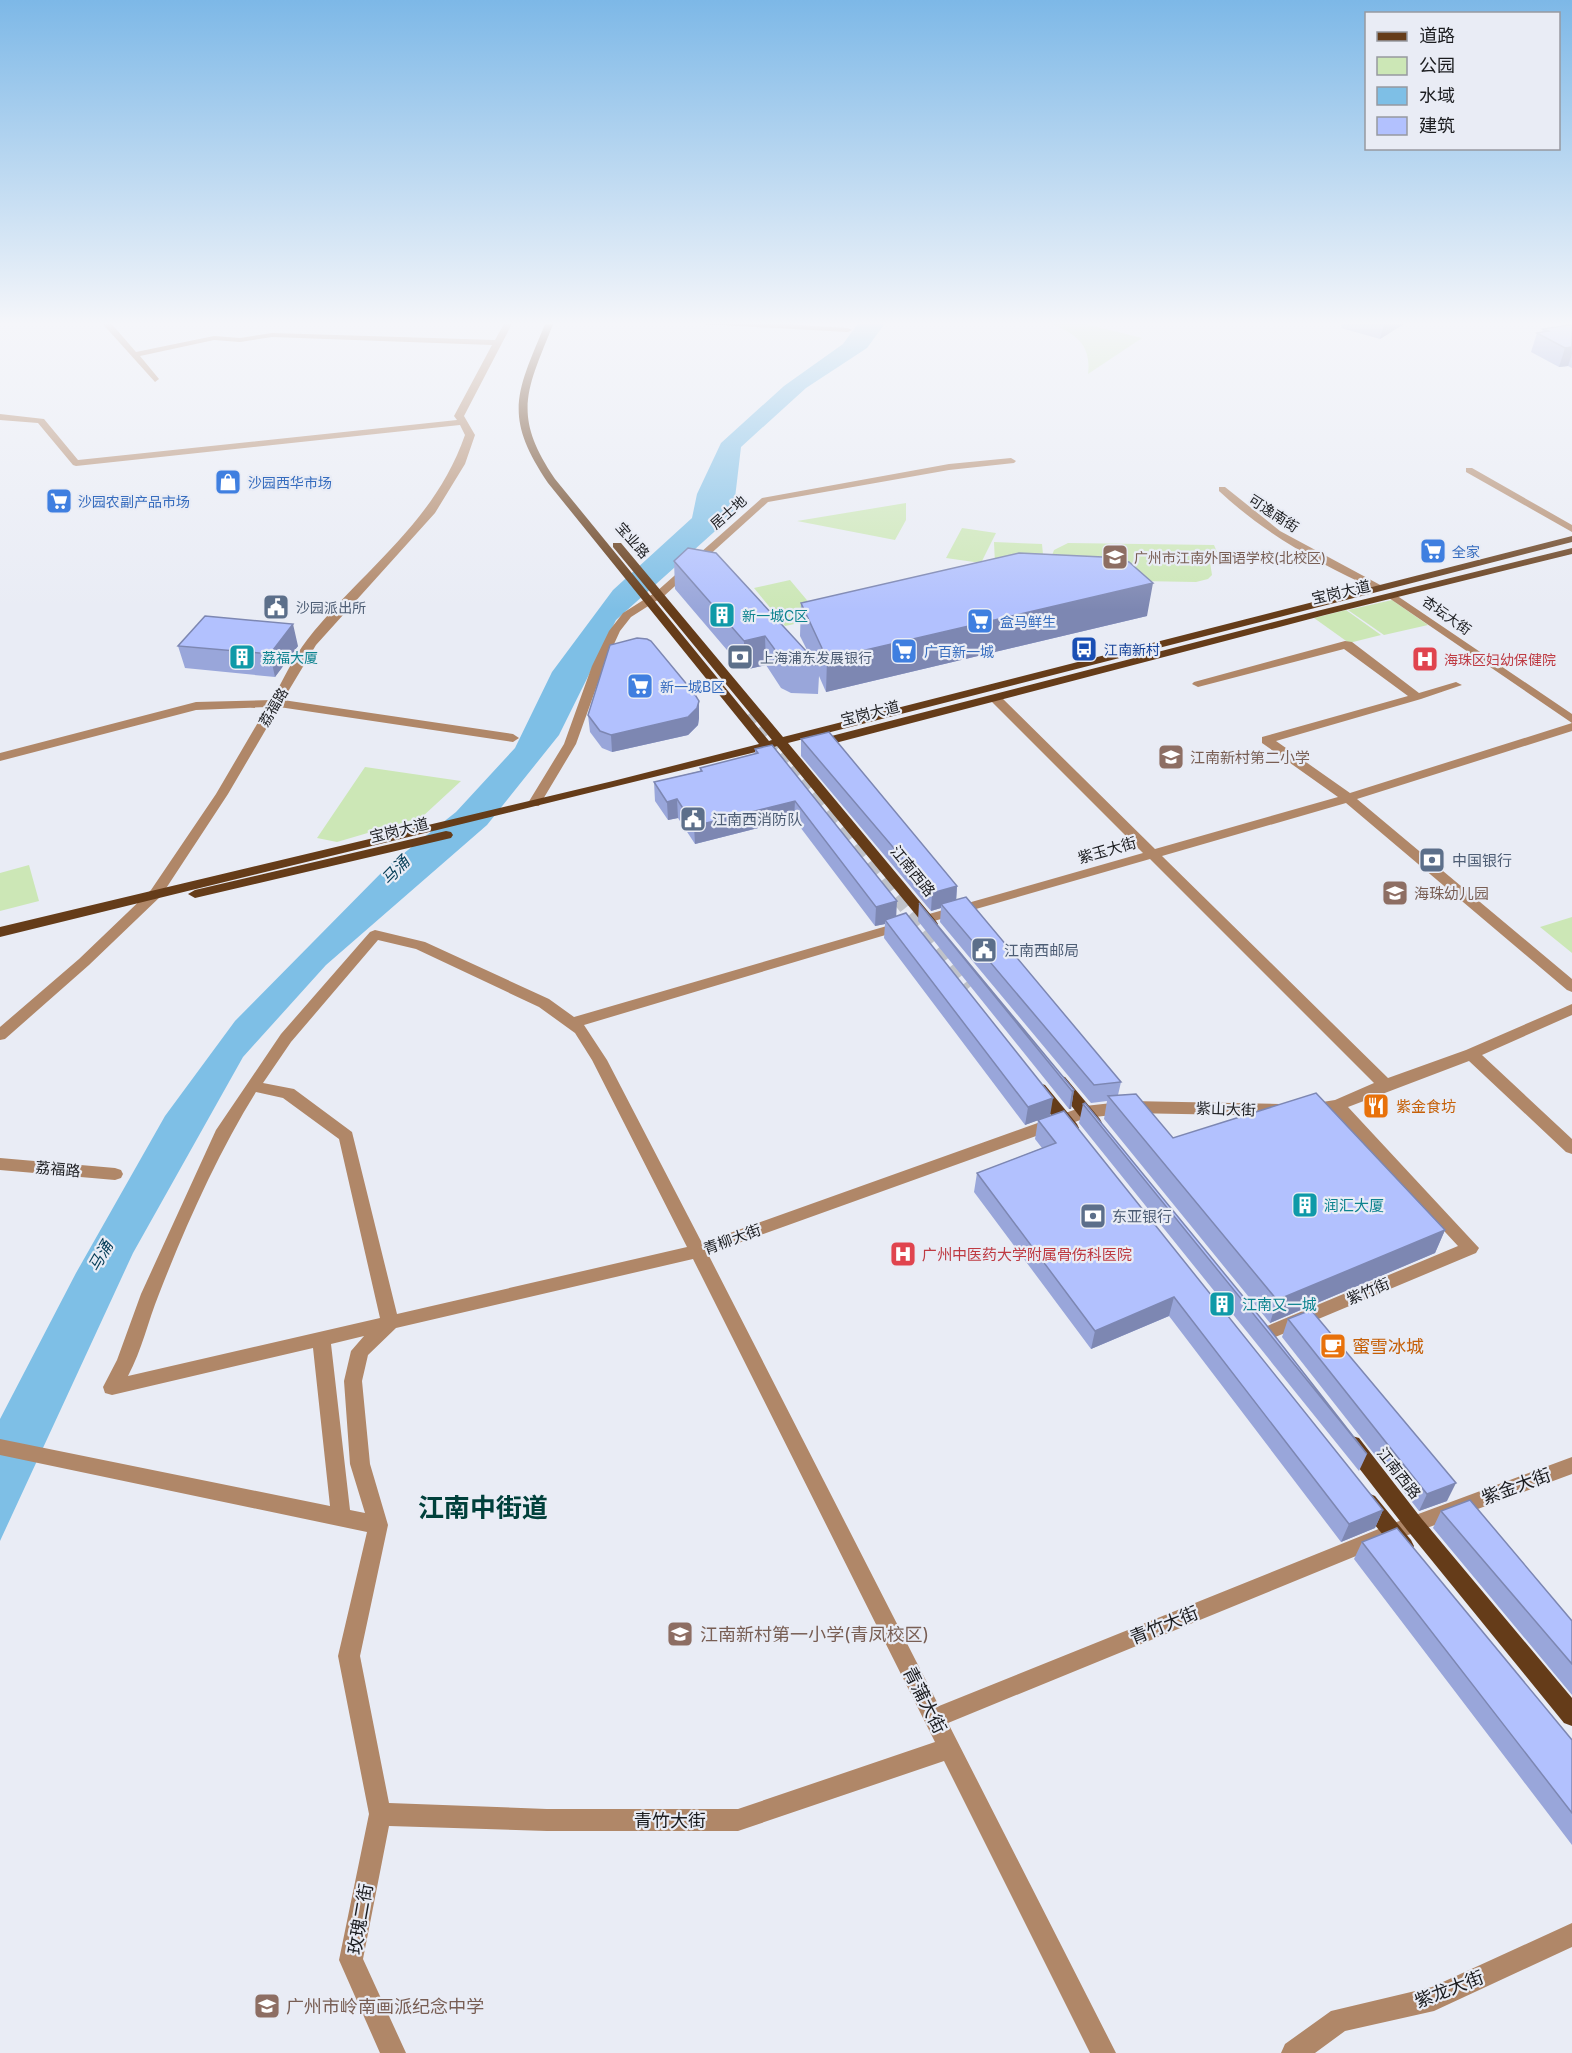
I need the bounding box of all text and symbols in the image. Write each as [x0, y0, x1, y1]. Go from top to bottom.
legend [1365, 12, 1560, 150]
text: 道路 [1419, 25, 1455, 46]
text: 公园 [1419, 55, 1455, 76]
text: 水域 [1419, 85, 1455, 106]
text: 建筑 [1419, 115, 1455, 136]
shop icon: 沙园西华市场 [213, 467, 243, 497]
place label: 沙园西华市场 [248, 474, 332, 491]
supermarket icon: 沙园农副产品市场 [44, 486, 74, 516]
street label: 可逸南街 [1246, 491, 1302, 535]
street label: 居士地 [707, 492, 749, 532]
place label: 沙园农副产品市场 [78, 493, 190, 510]
street label: 宝业路 [613, 519, 653, 561]
supermarket icon: 全家 [1418, 536, 1448, 566]
school or university icon: 广州市江南外国语学校(北校区) [1100, 542, 1130, 572]
place label: 全家 [1452, 543, 1480, 560]
place label: 广州市江南外国语学校(北校区) [1134, 549, 1326, 566]
street label: 宝岗大道 [1310, 576, 1372, 608]
public building icon: 沙园派出所 [261, 592, 291, 622]
street label: 杏坛大街 [1419, 592, 1475, 638]
place label: 沙园派出所 [296, 599, 366, 616]
building icon: 新一城C区 [707, 600, 737, 630]
supermarket icon: 盒马鲜生 [965, 606, 995, 636]
place label: 新一城C区 [742, 607, 808, 624]
place label: 盒马鲜生 [1000, 613, 1056, 630]
bus stop icon: 江南新村 [1069, 634, 1099, 664]
supermarket icon: 广百新一城 [889, 636, 919, 666]
place label: 江南新村 [1104, 641, 1160, 658]
building icon: 荔福大厦 [227, 642, 257, 672]
bank icon: 上海浦东发展银行 [725, 642, 755, 672]
place label: 广百新一城 [924, 643, 994, 660]
hospital icon: 海珠区妇幼保健院 [1410, 644, 1440, 674]
place label: 荔福大厦 [262, 649, 318, 666]
place label: 上海浦东发展银行 [760, 649, 872, 666]
place label: 海珠区妇幼保健院 [1444, 651, 1556, 668]
supermarket icon: 新一城B区 [625, 671, 655, 701]
place label: 新一城B区 [660, 678, 725, 695]
street label: 荔福路 [255, 685, 291, 729]
street label: 宝岗大道 [839, 697, 901, 729]
school or university icon: 江南新村第二小学 [1156, 742, 1186, 772]
place label: 江南新村第二小学 [1190, 748, 1310, 767]
public building icon: 江南西消防队 [678, 804, 708, 834]
place label: 江南西消防队 [712, 810, 802, 829]
street label: 宝岗大道 [368, 814, 430, 846]
street label: 紫玉大街 [1076, 833, 1138, 867]
street label: 江南西路 [887, 842, 939, 900]
bank icon: 中国银行 [1417, 845, 1447, 875]
water label: 马涌 [377, 850, 415, 888]
place label: 中国银行 [1452, 851, 1512, 870]
school or university icon: 海珠幼儿园 [1380, 878, 1410, 908]
place label: 海珠幼儿园 [1414, 884, 1489, 903]
public building icon: 江南西邮局 [969, 935, 999, 965]
place label: 江南西邮局 [1004, 941, 1079, 960]
restaurant icon: 紫金食坊 [1361, 1091, 1391, 1121]
place label: 紫金食坊 [1396, 1097, 1456, 1116]
street label: 紫山大街 [1196, 1098, 1256, 1120]
street label: 荔福路 [35, 1158, 81, 1180]
building icon: 润汇大厦 [1290, 1190, 1320, 1220]
place label: 润汇大厦 [1324, 1196, 1384, 1215]
bank icon: 东亚银行 [1078, 1201, 1108, 1231]
place label: 东亚银行 [1112, 1207, 1172, 1226]
street label: 青柳大街 [701, 1220, 763, 1258]
water label: 马涌 [83, 1235, 118, 1275]
hospital icon: 广州中医药大学附属骨伤科医院 [888, 1239, 918, 1269]
place label: 广州中医药大学附属骨伤科医院 [922, 1245, 1132, 1264]
street label: 紫竹街 [1344, 1273, 1392, 1309]
building icon: 江南又一城 [1207, 1289, 1237, 1319]
place label: 江南又一城 [1242, 1295, 1317, 1314]
cafe icon: 蜜雪冰城 [1318, 1331, 1348, 1361]
place label: 蜜雪冰城 [1352, 1336, 1424, 1357]
street label: 江南西路 [1373, 1444, 1425, 1502]
street label: 紫金大街 [1479, 1464, 1553, 1508]
district label: 江南中街道 [418, 1492, 548, 1523]
street label: 青竹大街 [1127, 1602, 1201, 1648]
school or university icon: 江南新村第一小学(青凤校区) [665, 1619, 695, 1649]
place label: 江南新村第一小学(青凤校区) [700, 1624, 929, 1645]
street label: 青蒲大街 [899, 1663, 951, 1737]
street label: 青竹大街 [634, 1810, 706, 1831]
street label: 玫瑰二街 [343, 1882, 377, 1956]
street label: 紫龙大街 [1412, 1966, 1486, 2012]
school or university icon: 广州市岭南画派纪念中学 [252, 1991, 282, 2021]
place label: 广州市岭南画派纪念中学 [286, 1996, 484, 2017]

